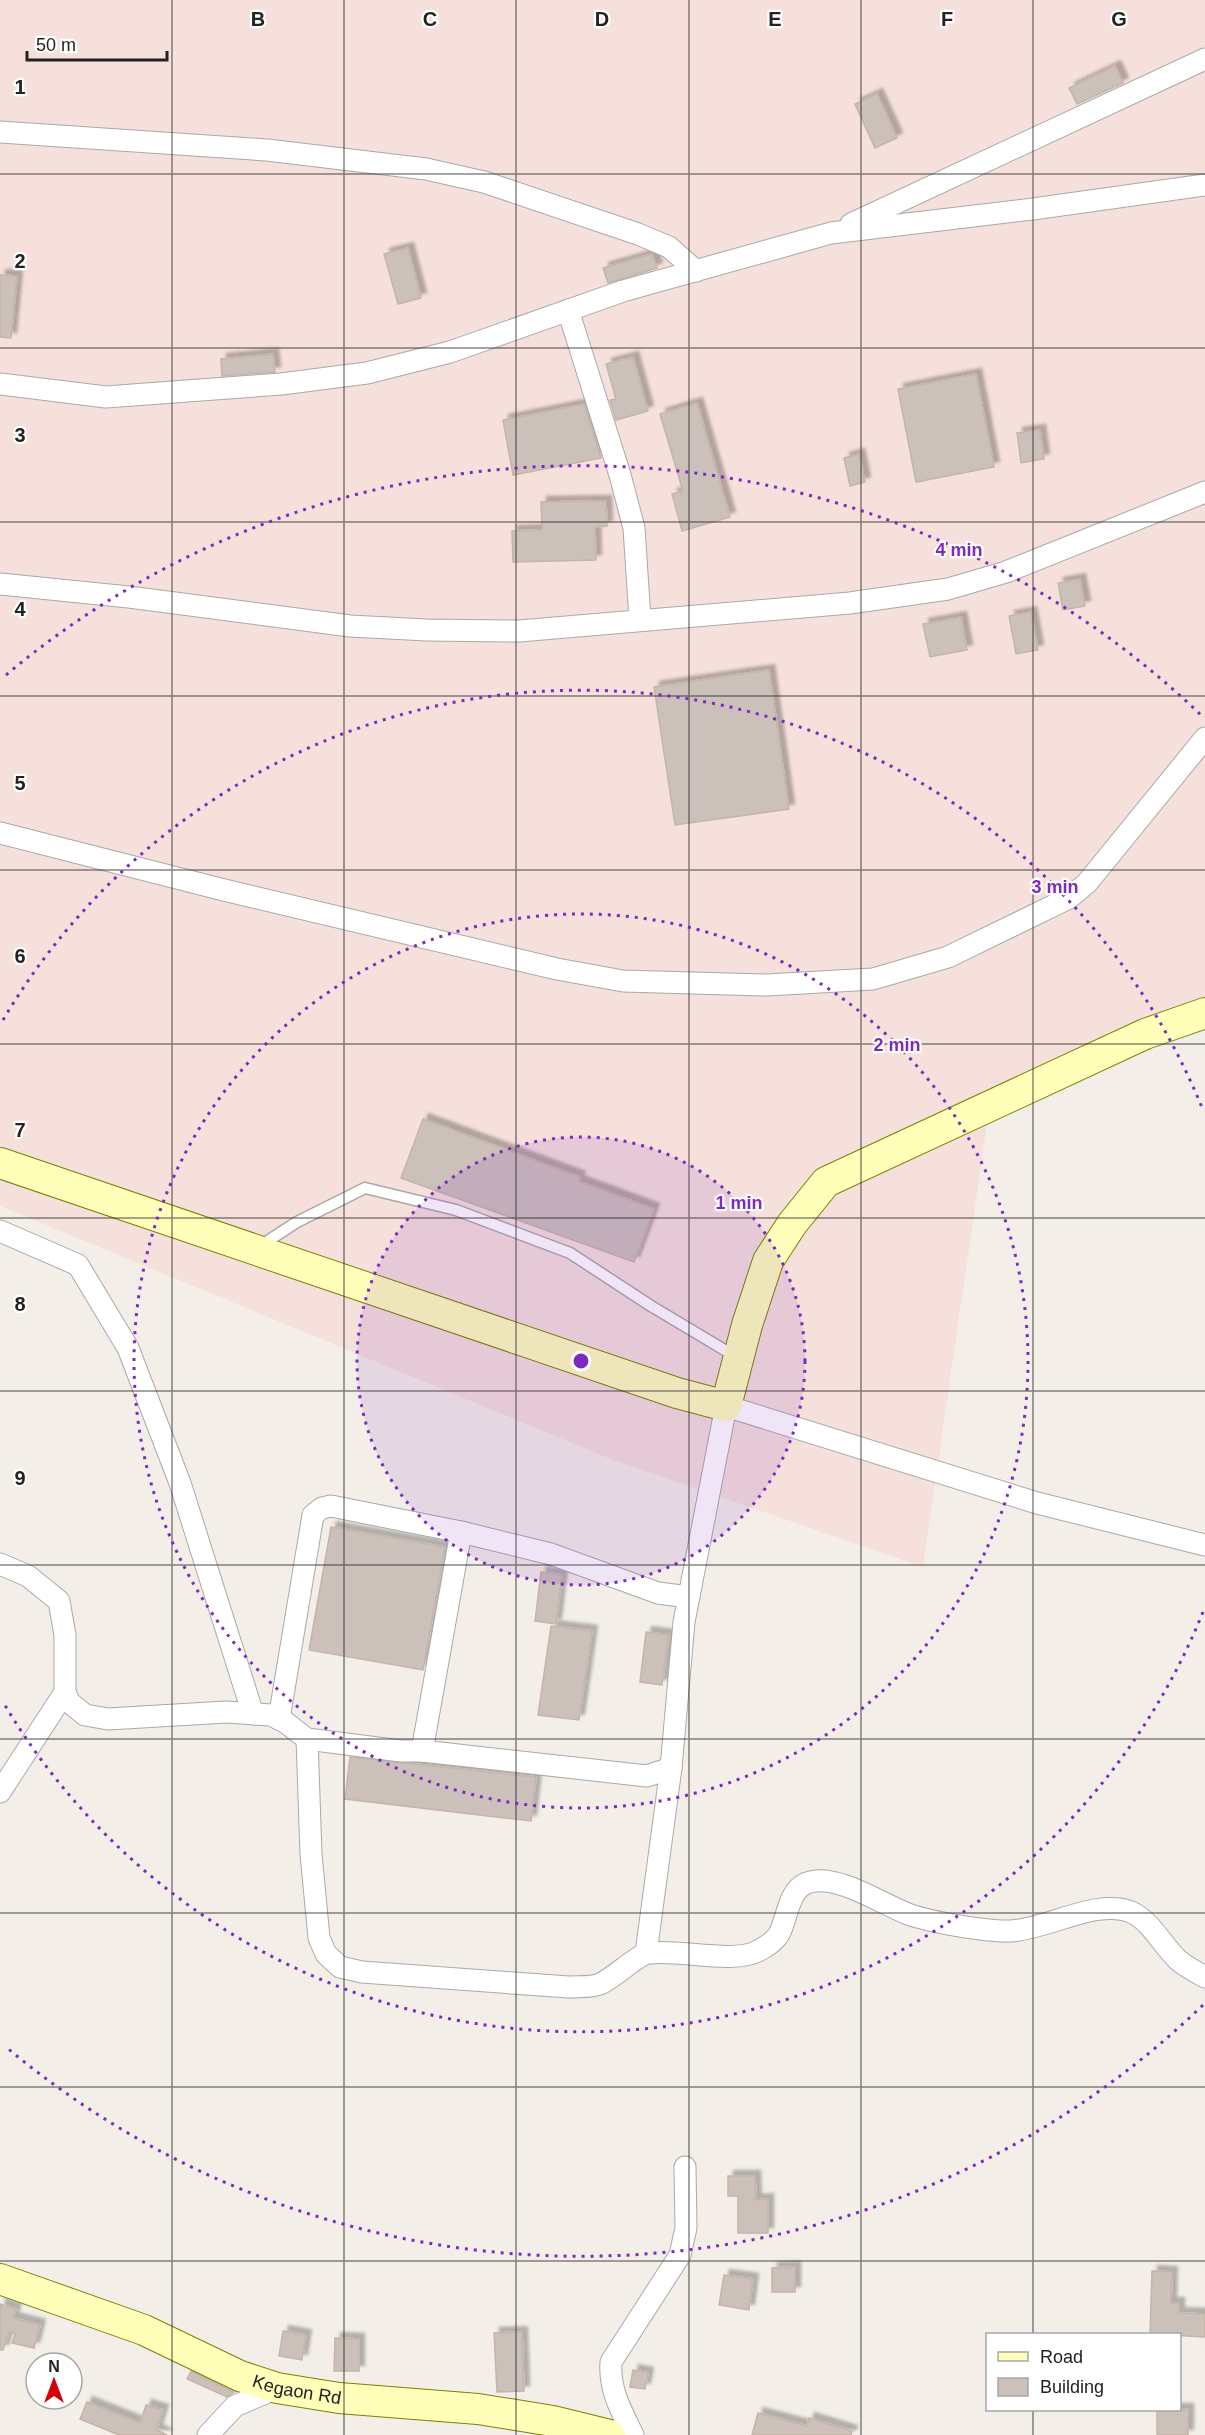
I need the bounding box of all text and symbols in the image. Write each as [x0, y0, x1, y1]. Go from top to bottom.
text: B [251, 8, 265, 30]
text: C [423, 8, 437, 30]
text: D [595, 8, 609, 30]
text: E [768, 8, 782, 30]
text: F [941, 8, 953, 30]
text: G [1111, 8, 1127, 30]
scale bar [27, 24, 166, 62]
text: 50 m [36, 35, 76, 55]
text: 1 [14, 76, 26, 98]
text: 2 [14, 250, 26, 272]
text: 3 [14, 424, 26, 446]
text: 4 min [935, 540, 983, 560]
text: 4 [14, 598, 26, 620]
text: 5 [14, 772, 26, 794]
text: 3 min [1031, 877, 1079, 897]
text: 6 [14, 945, 26, 967]
text: 2 min [873, 1035, 921, 1055]
text: 7 [14, 1119, 26, 1141]
text: 1 min [715, 1193, 763, 1213]
text: 8 [14, 1293, 26, 1315]
centre of rings [571, 1351, 591, 1371]
text: 9 [14, 1467, 26, 1489]
legend [986, 2333, 1181, 2411]
text: Road [1040, 2347, 1083, 2367]
north arrow [24, 2351, 84, 2411]
text: N [48, 2358, 60, 2375]
street label: Kegaon Rd [250, 2371, 343, 2408]
text: Building [1040, 2377, 1104, 2397]

